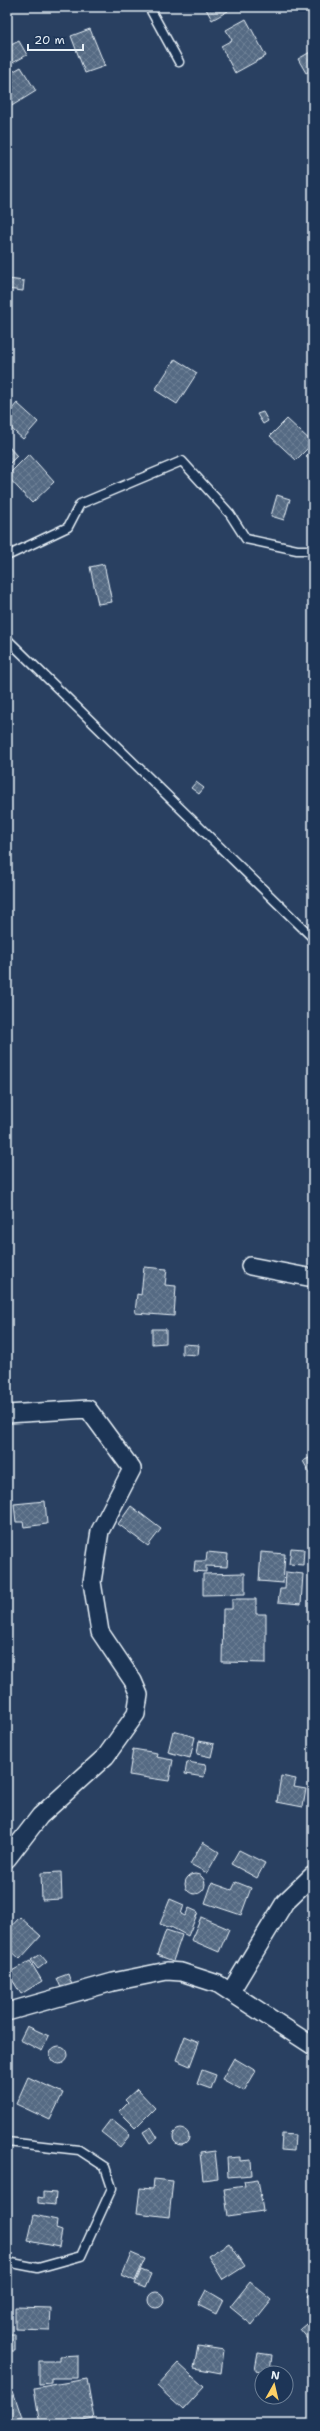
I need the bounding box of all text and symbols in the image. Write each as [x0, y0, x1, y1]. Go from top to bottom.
scale bar [28, 26, 83, 52]
text: 20 m [34, 32, 65, 48]
north arrow [254, 2365, 294, 2405]
text: N [270, 2368, 281, 2384]

